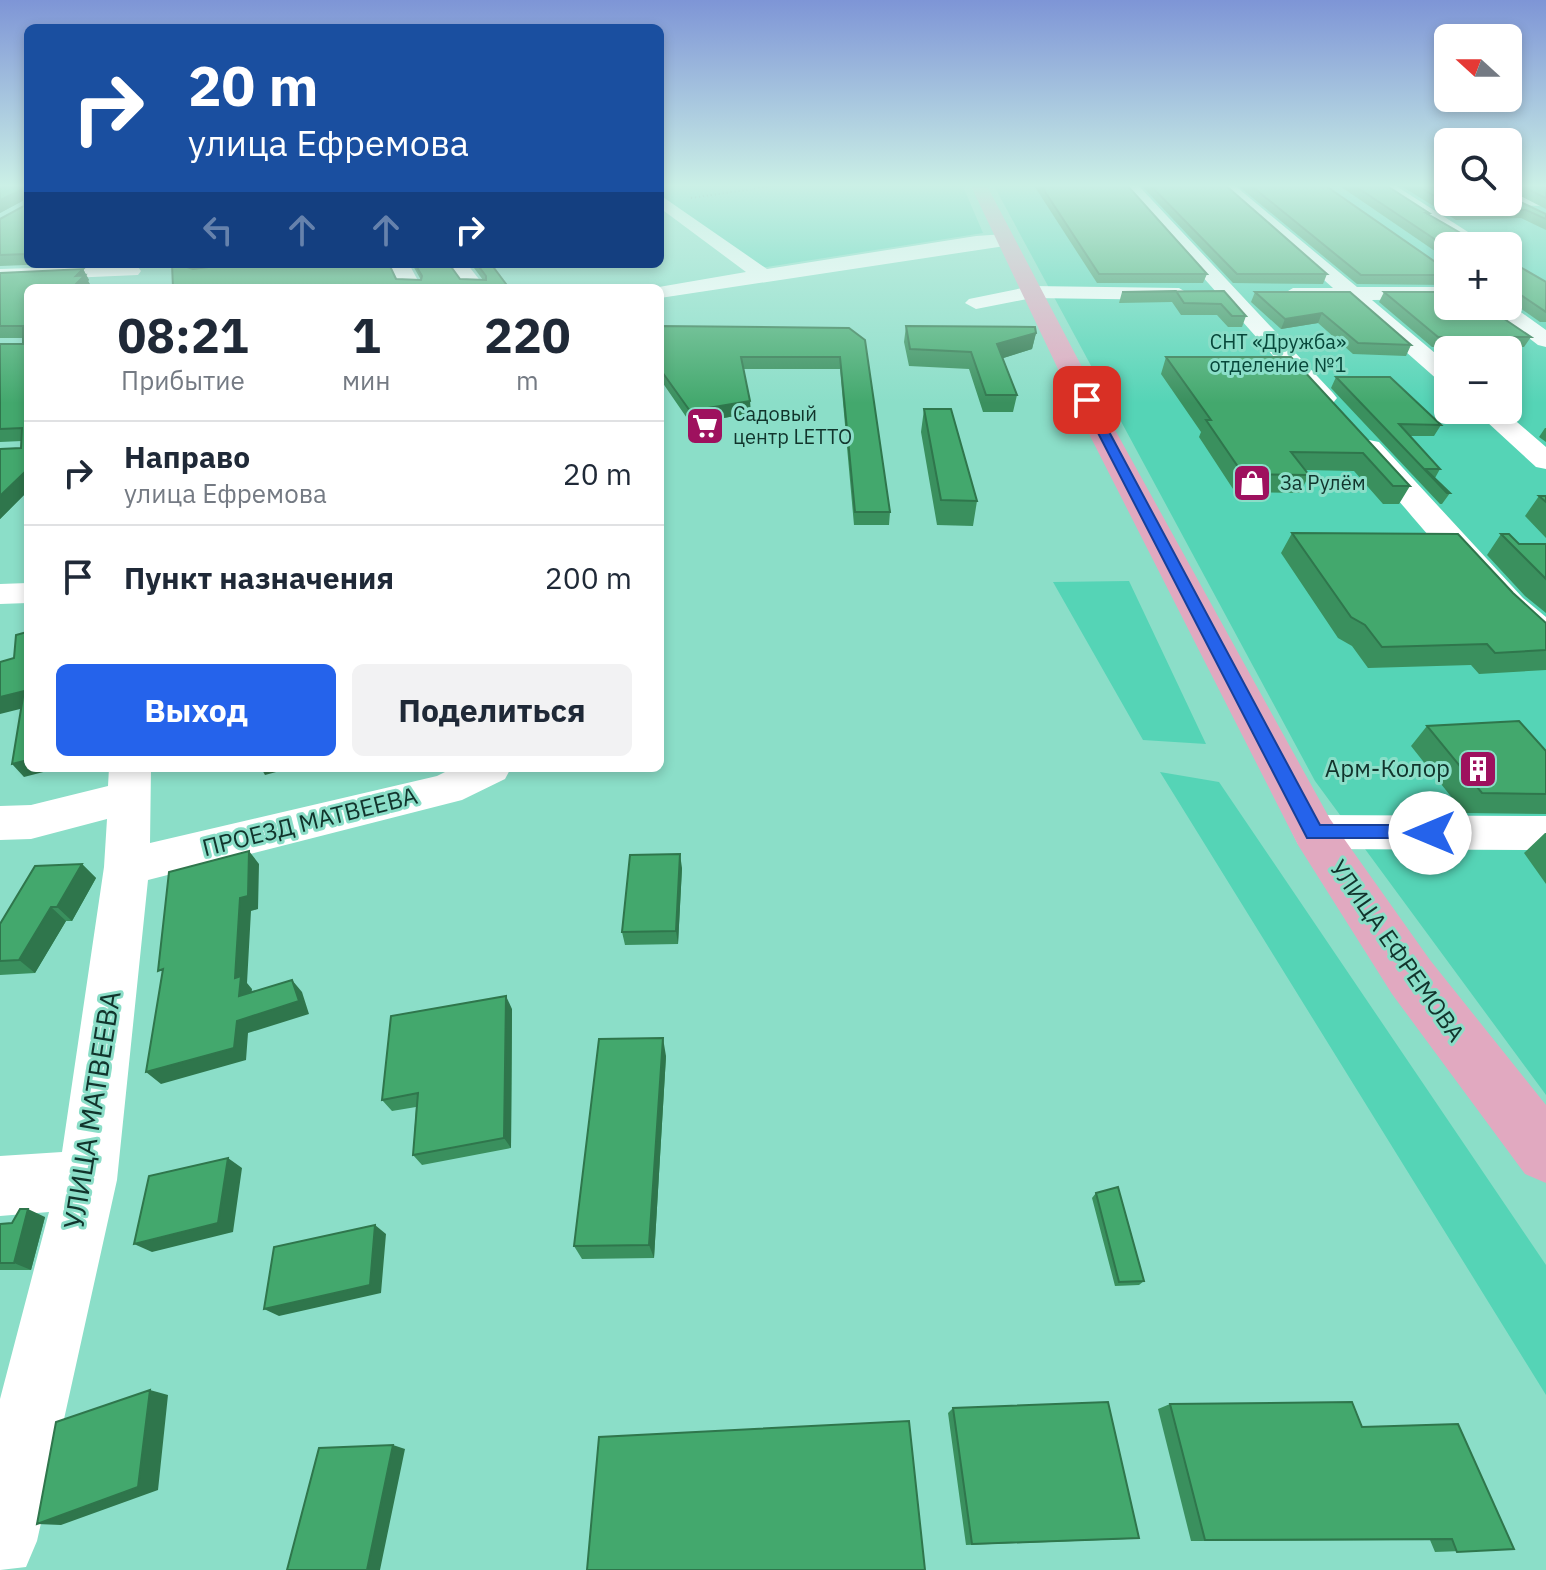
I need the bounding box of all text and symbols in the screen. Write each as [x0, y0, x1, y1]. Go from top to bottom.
north arrow [1434, 24, 1522, 112]
map controls [1434, 24, 1522, 424]
text: 20 m [188, 49, 318, 121]
icon: right [56, 56, 160, 160]
text: улица Ефремова [188, 119, 469, 166]
button: search [1434, 128, 1522, 216]
icon: left [196, 208, 240, 252]
icon: ahead [280, 208, 324, 252]
icon: ahead [364, 208, 408, 252]
icon: right [448, 208, 492, 252]
button: + [1434, 232, 1522, 320]
text: 08:21 [117, 304, 249, 366]
text: 1 [352, 304, 381, 366]
text: 220 [484, 304, 571, 366]
park label: СНТ «Дружба» отделение №1 [1210, 328, 1346, 378]
button: − [1434, 336, 1522, 424]
text: Прибытие [121, 363, 245, 397]
text: мин [342, 363, 391, 397]
text: m [516, 363, 539, 397]
pin [1053, 366, 1121, 434]
icon: arrive [1065, 378, 1109, 422]
place label: Садовый центр LETTO [733, 400, 852, 450]
supermarket icon: Садовый центр LETTO [684, 405, 726, 447]
text: Направо [124, 437, 250, 476]
icon: right [56, 451, 100, 495]
text: 20 m [563, 454, 632, 493]
shop icon: За Рулём [1231, 462, 1273, 504]
place label: За Рулём [1280, 469, 1366, 496]
text: улица Ефремова [124, 476, 327, 510]
icon: arrive [56, 555, 100, 599]
text: Пункт назначения [124, 558, 394, 597]
text: 200 m [545, 558, 632, 597]
button: Выход [56, 664, 336, 756]
button: Поделиться [352, 664, 632, 756]
building icon: Арм-Колор [1457, 748, 1499, 790]
place label: Арм-Колор [1325, 752, 1450, 784]
street label: ПРОЕЗД МАТВЕЕВА [199, 779, 421, 863]
position arrow [1388, 791, 1472, 875]
street label: УЛИЦА ЕФРЕМОВА [1323, 853, 1473, 1048]
street label: УЛИЦА МАТВЕЕВА [54, 988, 129, 1232]

